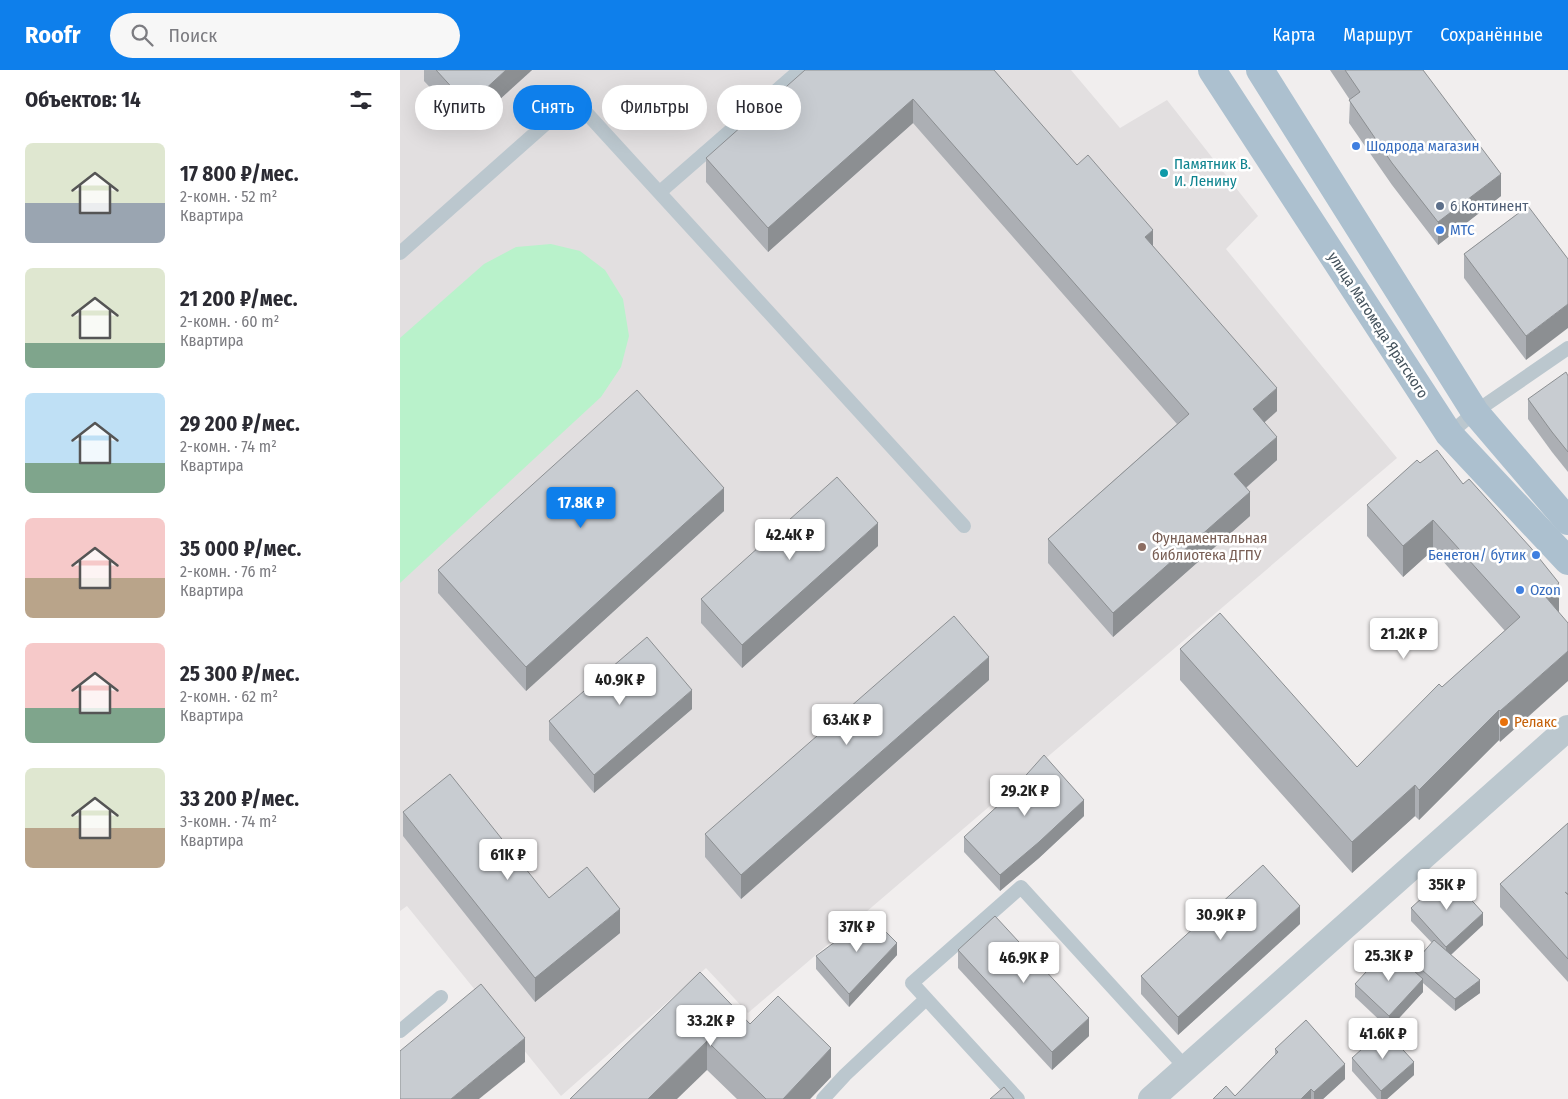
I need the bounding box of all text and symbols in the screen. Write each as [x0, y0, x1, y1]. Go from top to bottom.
search box [110, 13, 460, 58]
text: Roofr [25, 21, 80, 49]
icon: search [128, 21, 156, 49]
text: Поиск [168, 24, 217, 47]
text: Карта [1272, 24, 1315, 46]
text: Маршрут [1343, 24, 1412, 46]
text: Сохранённые [1440, 24, 1543, 46]
chip: Купить [415, 85, 503, 130]
chip: Снять [513, 85, 592, 130]
chip: Фильтры [602, 85, 707, 130]
chip: Новое [717, 85, 801, 130]
icon: filters [347, 86, 375, 114]
text: Объектов: 14 [25, 87, 141, 113]
place label: Шодрода магазин [1366, 137, 1480, 155]
marker: Шодрода магазин [1350, 140, 1362, 152]
place label: Памятник В. И. Ленину [1174, 155, 1251, 190]
text: 17 800 ₽/мес. [180, 161, 298, 187]
icon: home [65, 163, 125, 223]
marker: Памятник В. И. Ленину [1158, 167, 1170, 179]
text: 2-комн. · 52 m² [180, 187, 277, 206]
place label: 6 Континент [1450, 197, 1529, 215]
marker: 6 Континент [1434, 200, 1446, 212]
text: Квартира [180, 206, 244, 225]
place label: МТС [1450, 221, 1475, 239]
marker: МТС [1434, 224, 1446, 236]
street label: улица Магомеда Ярагского [1324, 249, 1432, 402]
text: 21 200 ₽/мес. [180, 286, 298, 312]
icon: home [65, 288, 125, 348]
text: 2-комн. · 60 m² [180, 312, 279, 331]
text: Квартира [180, 331, 244, 350]
text: 29 200 ₽/мес. [180, 411, 300, 437]
icon: home [65, 413, 125, 473]
text: 2-комн. · 74 m² [180, 437, 277, 456]
text: Квартира [180, 456, 244, 475]
pin: 17.8K ₽ [535, 486, 627, 529]
text: 17.8K ₽ [558, 493, 604, 512]
pin: 42.4K ₽ [744, 518, 836, 561]
text: 42.4K ₽ [766, 525, 814, 544]
place label: Фундаментальная библиотека ДГПУ [1152, 529, 1268, 564]
text: 35 000 ₽/мес. [180, 536, 301, 562]
icon: home [65, 538, 125, 598]
marker: Фундаментальная библиотека ДГПУ [1136, 541, 1148, 553]
place label: Бенетон/ бутик [1428, 546, 1526, 564]
marker: Бенетон/ бутик [1530, 549, 1542, 561]
text: 2-комн. · 76 m² [180, 562, 277, 581]
text: Квартира [180, 581, 244, 600]
place label: Ozon [1530, 581, 1561, 599]
marker: Ozon [1514, 584, 1526, 596]
pin: 21.2K ₽ [1358, 618, 1450, 660]
text: 21.2K ₽ [1381, 624, 1427, 643]
text: 25 300 ₽/мес. [180, 661, 300, 687]
icon: home [65, 663, 125, 723]
pin: 40.9K ₽ [574, 664, 666, 706]
text: 40.9K ₽ [595, 670, 645, 689]
text: 2-комн. · 62 m² [180, 687, 278, 706]
pin: 63.4K ₽ [801, 704, 893, 746]
text: Квартира [180, 706, 244, 725]
text: 63.4K ₽ [823, 710, 871, 729]
place label: Релакс [1514, 713, 1558, 731]
marker: Релакс [1498, 716, 1510, 728]
pin: 29.2K ₽ [979, 774, 1071, 817]
text: 29.2K ₽ [1001, 781, 1049, 800]
text: 33 200 ₽/мес. [180, 786, 299, 812]
icon: home [65, 788, 125, 848]
text: 3-комн. · 74 m² [180, 812, 277, 831]
text: Квартира [180, 831, 244, 850]
pin: 61K ₽ [473, 838, 543, 881]
text: 61K ₽ [490, 845, 526, 864]
pin: 35K ₽ [1412, 868, 1482, 911]
text: 35K ₽ [1429, 875, 1465, 894]
pin: 30.9K ₽ [1175, 898, 1267, 941]
text: 30.9K ₽ [1196, 905, 1246, 924]
pin: 37K ₽ [822, 910, 892, 953]
text: 37K ₽ [839, 917, 875, 936]
pin: 25.3K ₽ [1343, 940, 1435, 982]
pin: 46.9K ₽ [978, 942, 1070, 984]
text: 25.3K ₽ [1365, 946, 1413, 965]
text: 46.9K ₽ [999, 948, 1049, 967]
pin: 33.2K ₽ [665, 1004, 757, 1047]
text: 33.2K ₽ [687, 1011, 735, 1030]
pin: 41.6K ₽ [1337, 1018, 1429, 1060]
text: 41.6K ₽ [1359, 1024, 1407, 1043]

